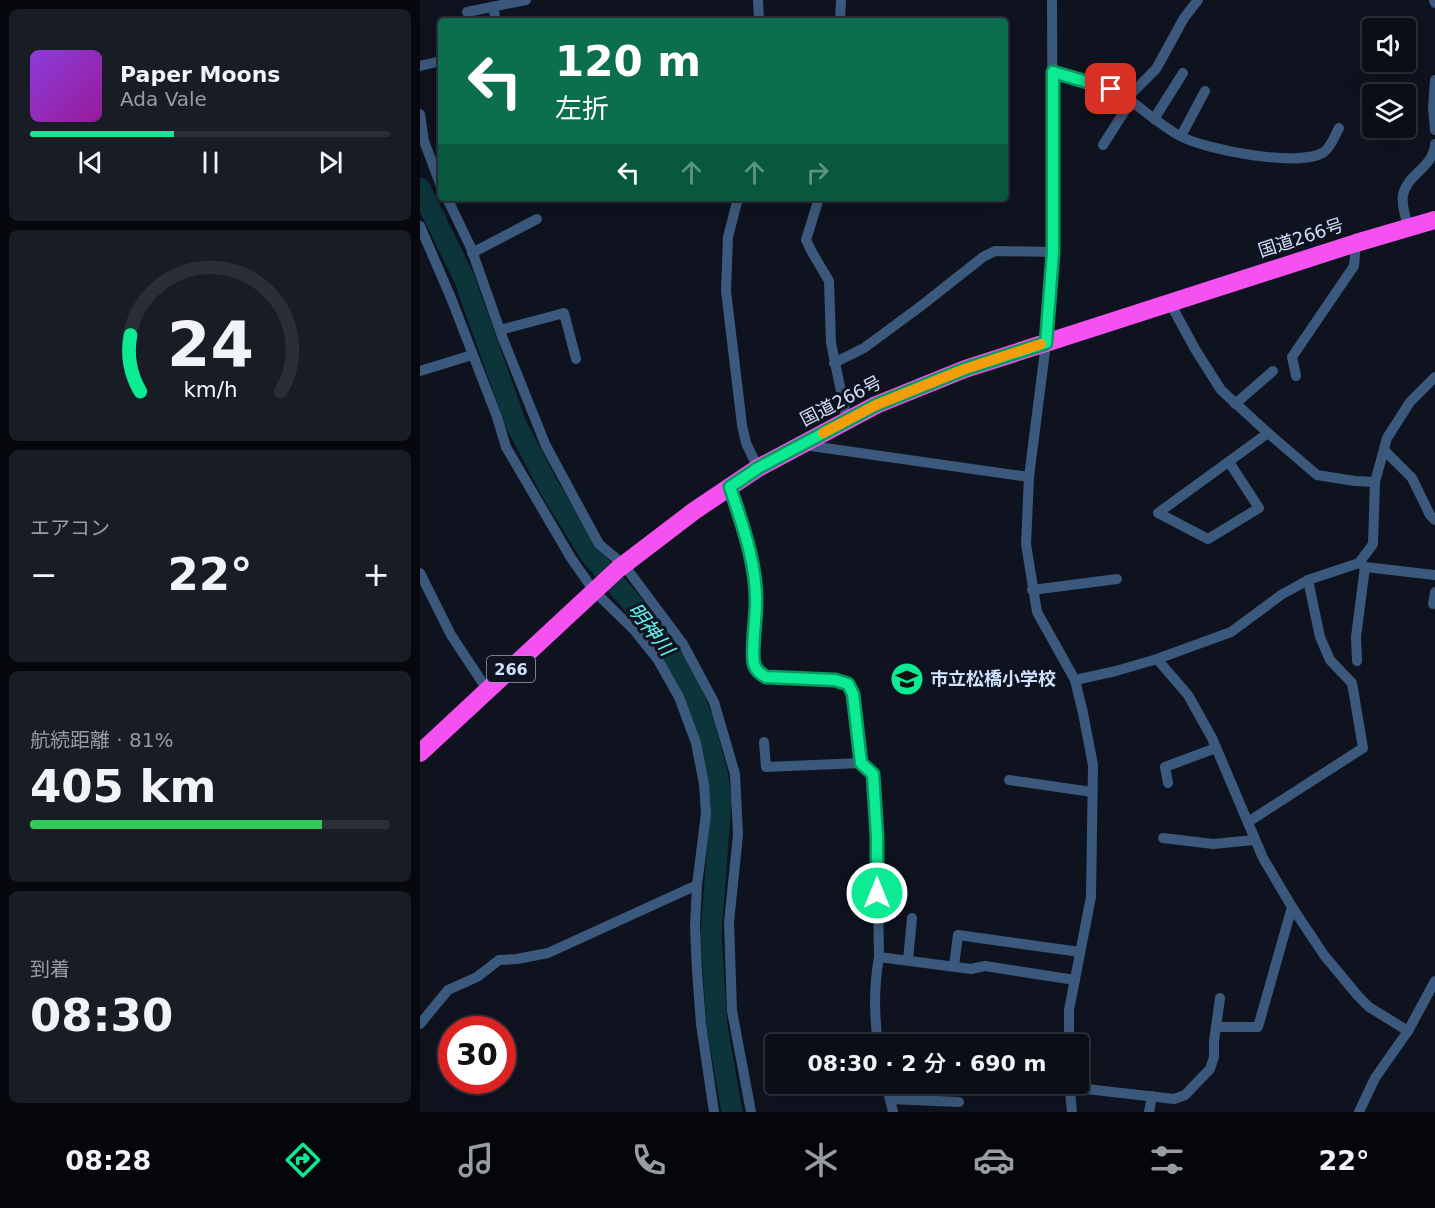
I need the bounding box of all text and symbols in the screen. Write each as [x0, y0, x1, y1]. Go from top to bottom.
map controls [1362, 18, 1416, 138]
button: sound [1362, 18, 1416, 72]
text: 120 m [555, 37, 701, 86]
icon: left [456, 42, 534, 120]
text: Paper Moons [120, 62, 280, 87]
pin [1085, 63, 1136, 114]
icon: arrive [1094, 72, 1127, 105]
button: layers [1362, 84, 1416, 138]
text: Ada Vale [120, 87, 207, 111]
text: 左折 [555, 93, 609, 124]
icon: previous [74, 146, 107, 179]
icon: pause [194, 146, 227, 179]
icon: next [314, 146, 347, 179]
icon: left [612, 156, 645, 189]
icon: ahead [675, 156, 708, 189]
icon: ahead [738, 156, 771, 189]
icon: right [801, 156, 834, 189]
street label: 国道266号 [1256, 214, 1346, 261]
text: 24 [167, 309, 253, 382]
street label: 国道266号 [797, 371, 885, 430]
text: km/h [183, 378, 237, 403]
text: エアコン [30, 516, 110, 540]
text: 22° [167, 548, 253, 601]
text: − [30, 555, 58, 594]
text: + [362, 555, 390, 594]
water label: 明神川 [623, 598, 680, 662]
road number: 266 [487, 656, 535, 682]
school or university icon: 市立松橋小学校 [889, 661, 925, 697]
place label: 市立松橋小学校 [930, 668, 1056, 689]
text: 航続距離 · 81% [30, 728, 174, 752]
text: 405 km [30, 760, 216, 813]
position arrow [845, 861, 909, 925]
text: 到着 [30, 957, 70, 981]
text: 08:30 [30, 989, 173, 1042]
speed limit sign: 30 [438, 1016, 516, 1094]
text: 08:30 · 2 分 · 690 m [808, 1051, 1046, 1076]
icon: directions [282, 1139, 324, 1181]
icon: music [455, 1139, 497, 1181]
icon: phone [628, 1139, 670, 1181]
icon: climate [800, 1139, 842, 1181]
icon: car [973, 1139, 1015, 1181]
icon: filters [1146, 1139, 1188, 1181]
text: 08:28 [65, 1145, 151, 1176]
text: 22° [1318, 1145, 1370, 1176]

